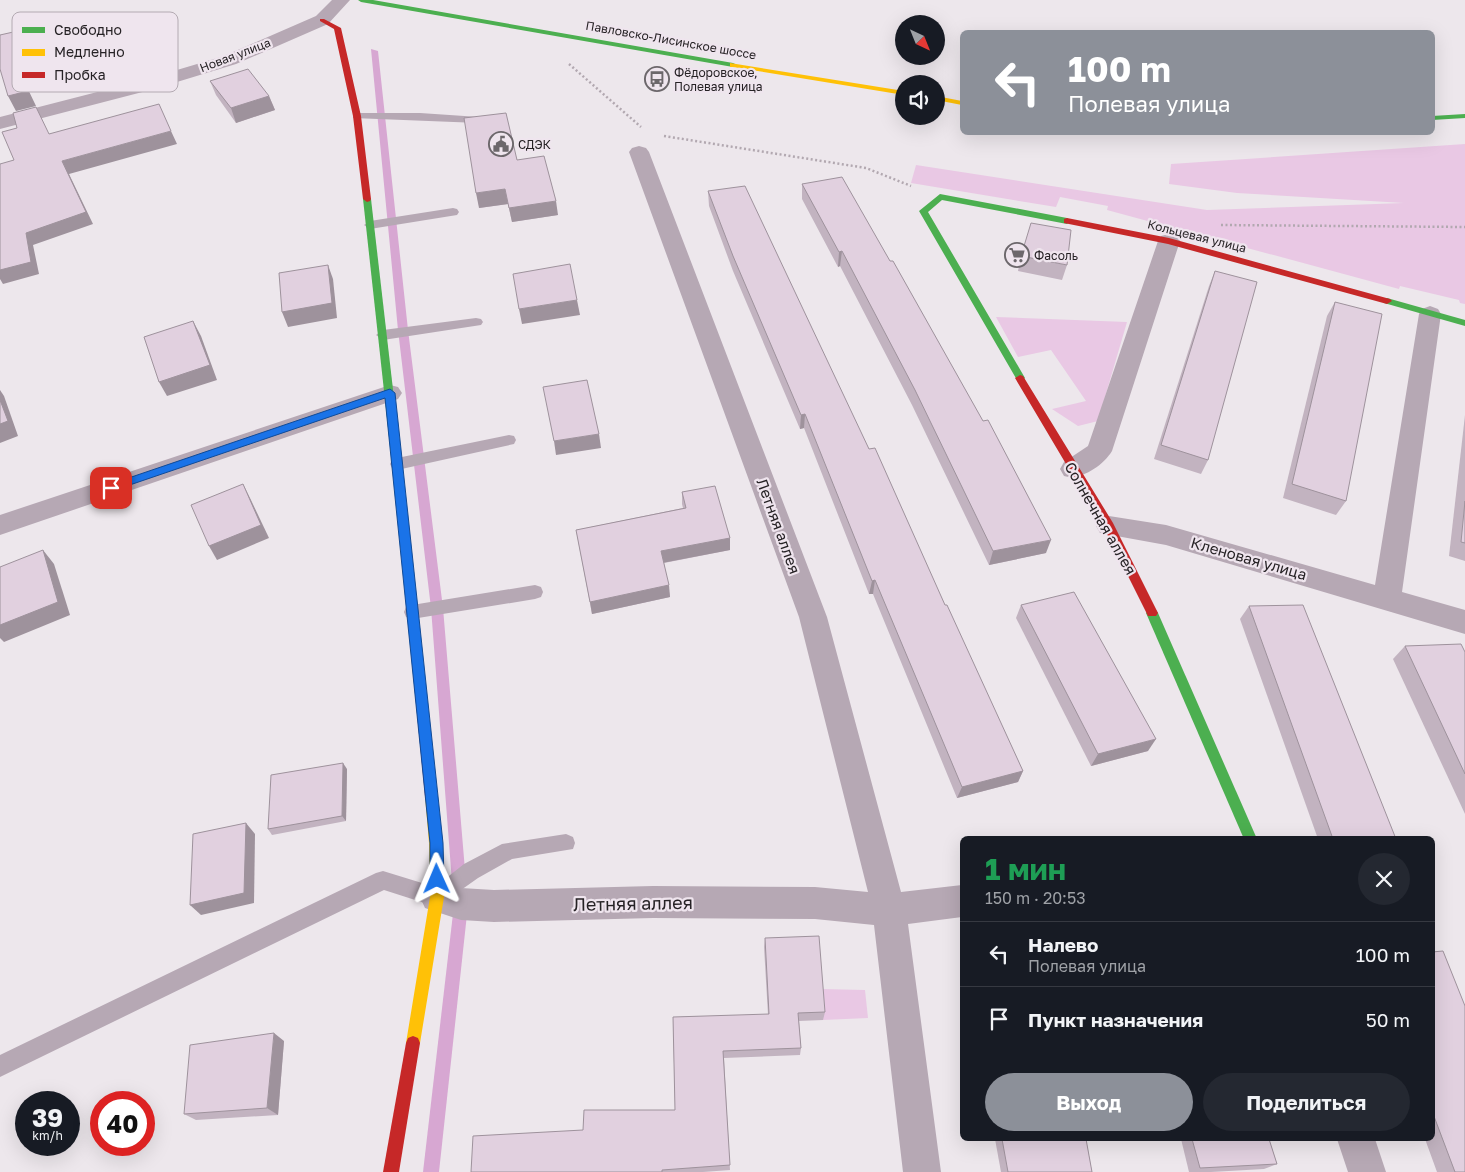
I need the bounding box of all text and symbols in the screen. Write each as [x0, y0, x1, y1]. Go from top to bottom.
legend [12, 12, 178, 92]
north arrow [895, 15, 945, 65]
map controls [895, 15, 945, 125]
street label: Павловско-Лисинское шоссе [585, 18, 757, 62]
text: Свободно [54, 21, 122, 38]
street label: Новая улица [197, 35, 273, 75]
text: Медленно [54, 43, 125, 60]
text: 100 m [1068, 48, 1171, 90]
icon: left [985, 50, 1050, 115]
place label: Фёдоровское, Полевая улица [674, 65, 763, 94]
text: Пробка [54, 66, 106, 83]
bus stop icon: Фёдоровское, Полевая улица [644, 66, 670, 92]
button: sound [895, 75, 945, 125]
text: Полевая улица [1068, 90, 1230, 117]
public building icon: СДЭК [488, 131, 514, 157]
place label: СДЭК [518, 137, 552, 152]
street label: Кольцевая улица [1146, 216, 1248, 256]
supermarket icon: Фасоль [1004, 242, 1030, 268]
place label: Фасоль [1034, 248, 1078, 263]
street label: Солнечная аллея [1061, 458, 1141, 578]
pin [90, 467, 132, 509]
icon: arrive [97, 474, 125, 502]
street label: Летняя аллея [753, 476, 805, 576]
street label: Кленовая улица [1189, 533, 1309, 583]
text: 1 мин [985, 851, 1066, 887]
position arrow [410, 852, 462, 904]
button: close [1358, 853, 1410, 905]
text: 150 m · 20:53 [985, 888, 1086, 908]
street label: Летняя аллея [573, 891, 693, 915]
text: Налево [1028, 933, 1098, 956]
icon: left [985, 940, 1013, 968]
text: 100 m [1356, 943, 1410, 966]
text: Полевая улица [1028, 956, 1146, 976]
icon: arrive [985, 1005, 1013, 1033]
text: Пункт назначения [1028, 1008, 1203, 1031]
text: 50 m [1366, 1008, 1410, 1031]
button: Выход [985, 1073, 1193, 1131]
button: Поделиться [1203, 1073, 1410, 1131]
speed limit sign: 40 [90, 1091, 155, 1156]
text: 39 [32, 1102, 63, 1133]
text: km/h [32, 1128, 63, 1143]

